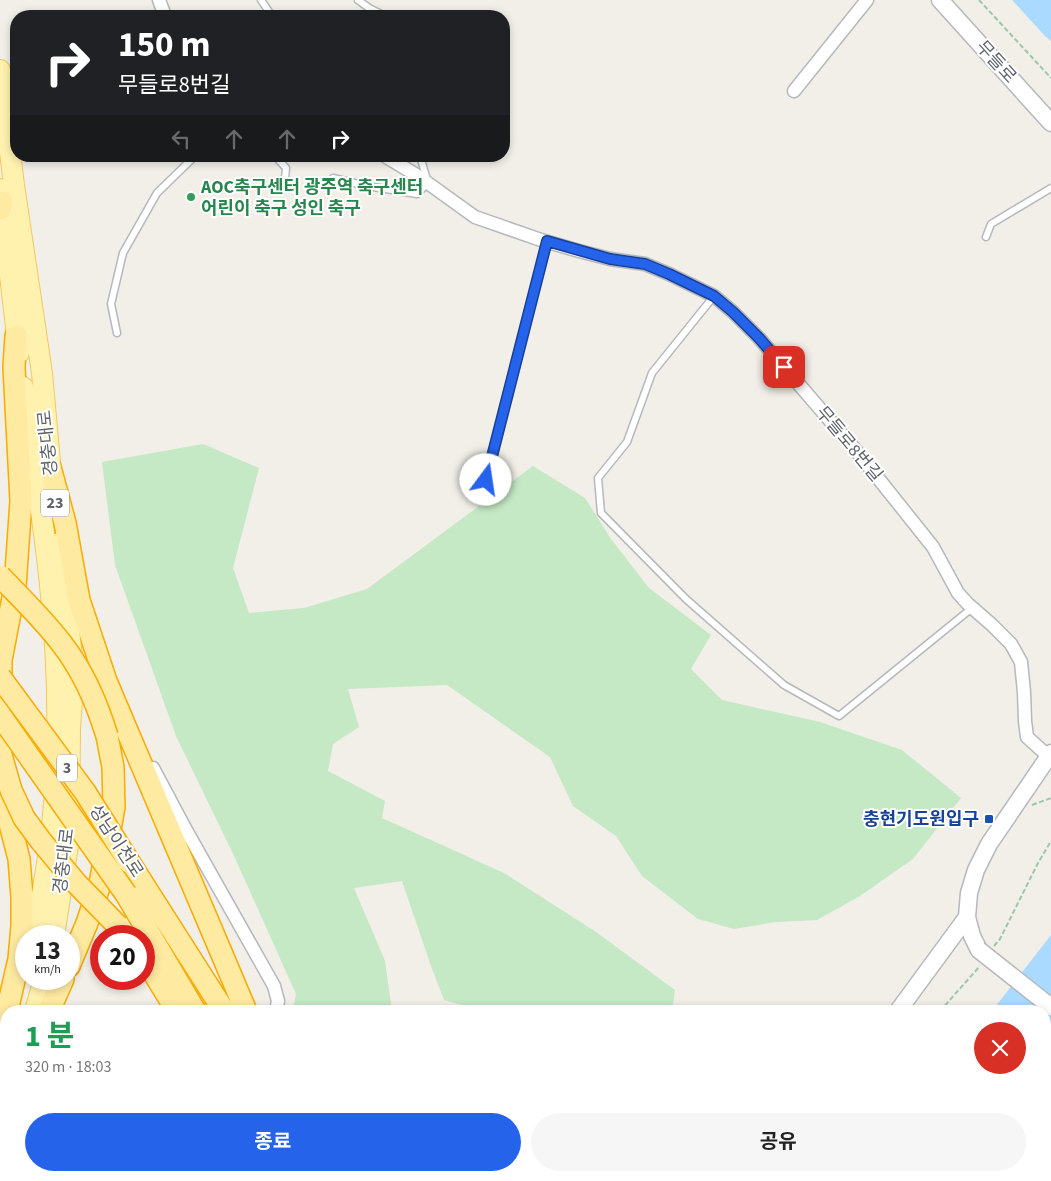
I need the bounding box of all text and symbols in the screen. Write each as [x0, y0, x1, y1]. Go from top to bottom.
text: 150 m [118, 20, 210, 70]
icon: right [35, 30, 100, 95]
street label: 무들로 [970, 35, 1022, 89]
text: 무들로8번길 [118, 69, 230, 101]
icon: left [167, 125, 195, 153]
icon: ahead [220, 125, 248, 153]
icon: ahead [273, 125, 301, 153]
icon: right [326, 125, 354, 153]
place label: AOC축구센터 광주역 축구센터 어린이 축구 성인 축구 [200, 175, 423, 221]
marker: AOC축구센터 광주역 축구센터 어린이 축구 성인 축구 [185, 191, 197, 203]
pin [763, 346, 805, 388]
icon: arrive [770, 353, 798, 381]
street label: 무들로8번길 [810, 401, 888, 487]
street label: 경충대로 [32, 409, 64, 477]
position arrow [459, 453, 511, 505]
road number: 23 [41, 489, 69, 516]
road number: 3 [57, 754, 77, 781]
street label: 성남이천로 [83, 799, 149, 883]
place label: 충현기도원입구 [863, 807, 979, 832]
marker: 충현기도원입구 [983, 813, 995, 825]
street label: 경충대로 [48, 827, 80, 895]
speed limit sign: 20 [90, 925, 155, 990]
text: 13 [34, 933, 61, 969]
text: km/h [34, 961, 61, 978]
text: 1 분 [25, 1015, 74, 1058]
button: close [974, 1022, 1026, 1074]
text: 320 m · 18:03 [25, 1056, 112, 1078]
button: 종료 [25, 1113, 521, 1171]
button: 공유 [531, 1113, 1026, 1171]

